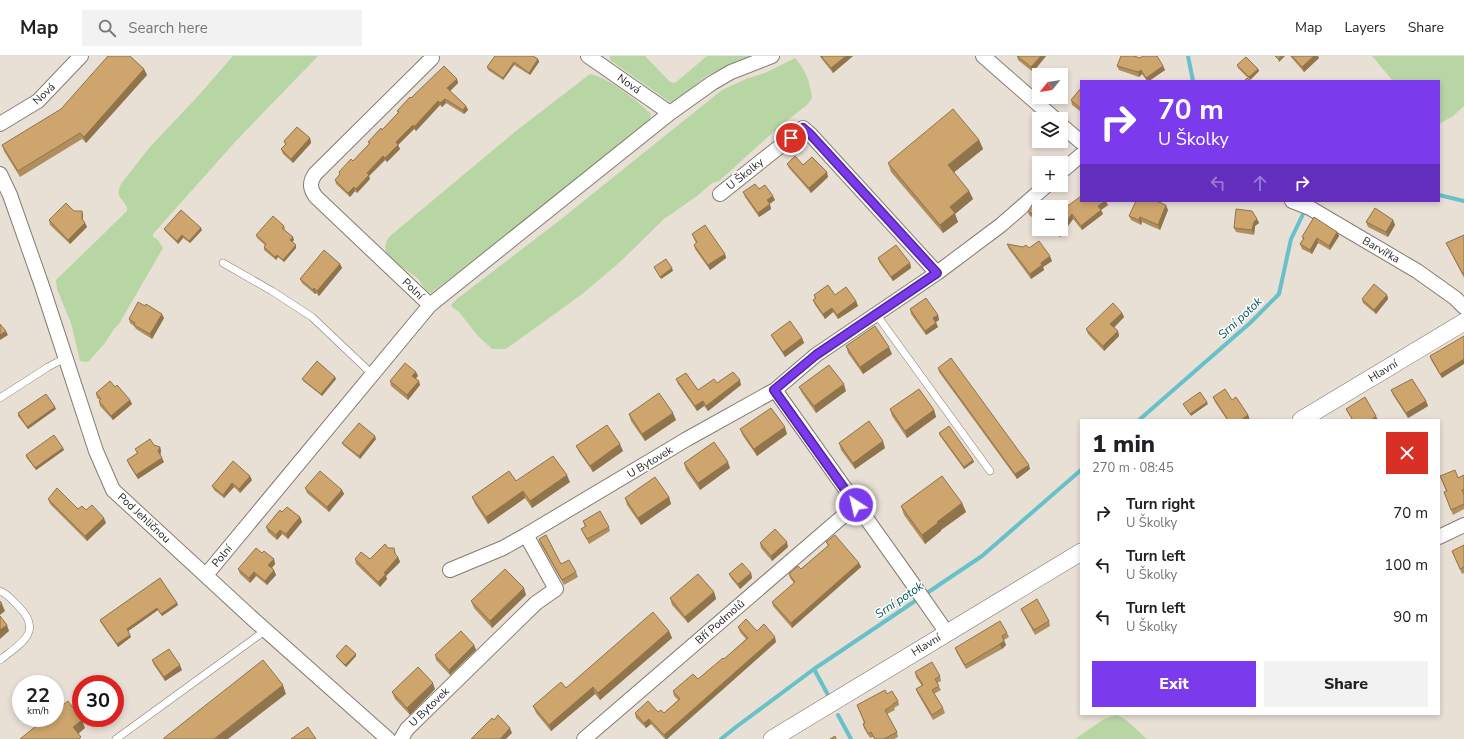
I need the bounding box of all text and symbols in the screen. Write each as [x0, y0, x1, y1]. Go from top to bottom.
search box [82, 10, 362, 46]
text: Map [20, 15, 58, 41]
icon: search [96, 17, 118, 39]
text: Search here [128, 18, 208, 38]
text: Map [1295, 18, 1322, 37]
text: Layers [1344, 18, 1386, 37]
text: Share [1408, 18, 1444, 37]
north arrow [1032, 68, 1068, 104]
map controls [1032, 68, 1068, 236]
street label: Nová [614, 71, 644, 98]
street label: Nová [30, 80, 59, 108]
text: 70 m [1158, 91, 1224, 129]
icon: right [1092, 96, 1144, 148]
button: layers [1032, 112, 1068, 148]
pin [774, 121, 808, 155]
icon: arrive [780, 127, 802, 149]
text: U Školky [1158, 127, 1229, 151]
street label: U Školky [723, 154, 767, 193]
button: + [1032, 156, 1068, 192]
icon: left [1207, 172, 1229, 194]
icon: ahead [1249, 172, 1271, 194]
icon: right [1291, 172, 1313, 194]
button: − [1032, 200, 1068, 236]
street label: Barvířka [1360, 233, 1403, 267]
street label: Polní [399, 275, 428, 304]
water label: Srní potok [1215, 293, 1266, 343]
street label: Hlavní [1365, 356, 1402, 386]
text: 1 min [1092, 428, 1155, 460]
button: close [1386, 432, 1428, 474]
street label: U Bytovek [624, 442, 676, 482]
text: 270 m · 08:45 [1092, 459, 1174, 477]
position arrow [835, 484, 877, 526]
street label: Pod Jehličnou [114, 490, 174, 546]
text: Turn right [1126, 494, 1195, 514]
icon: right [1092, 502, 1114, 524]
text: 70 m [1393, 503, 1428, 523]
text: U Školky [1126, 514, 1177, 532]
street label: Polní [208, 541, 237, 570]
text: Turn left [1126, 546, 1185, 566]
icon: left [1092, 554, 1114, 576]
text: 100 m [1384, 555, 1428, 575]
text: U Školky [1126, 566, 1177, 584]
water label: Srní potok [872, 577, 927, 622]
street label: Bří Podmolů [692, 596, 748, 648]
text: Turn left [1126, 598, 1185, 618]
icon: left [1092, 606, 1114, 628]
text: 90 m [1393, 607, 1428, 627]
text: U Školky [1126, 618, 1177, 636]
street label: Hlavní [908, 630, 945, 660]
button: Exit [1092, 661, 1256, 707]
button: Share [1264, 661, 1428, 707]
speed limit sign: 30 [72, 675, 124, 727]
text: 22 [26, 682, 50, 709]
street label: U Bytovek [406, 684, 453, 730]
text: km/h [27, 704, 49, 718]

